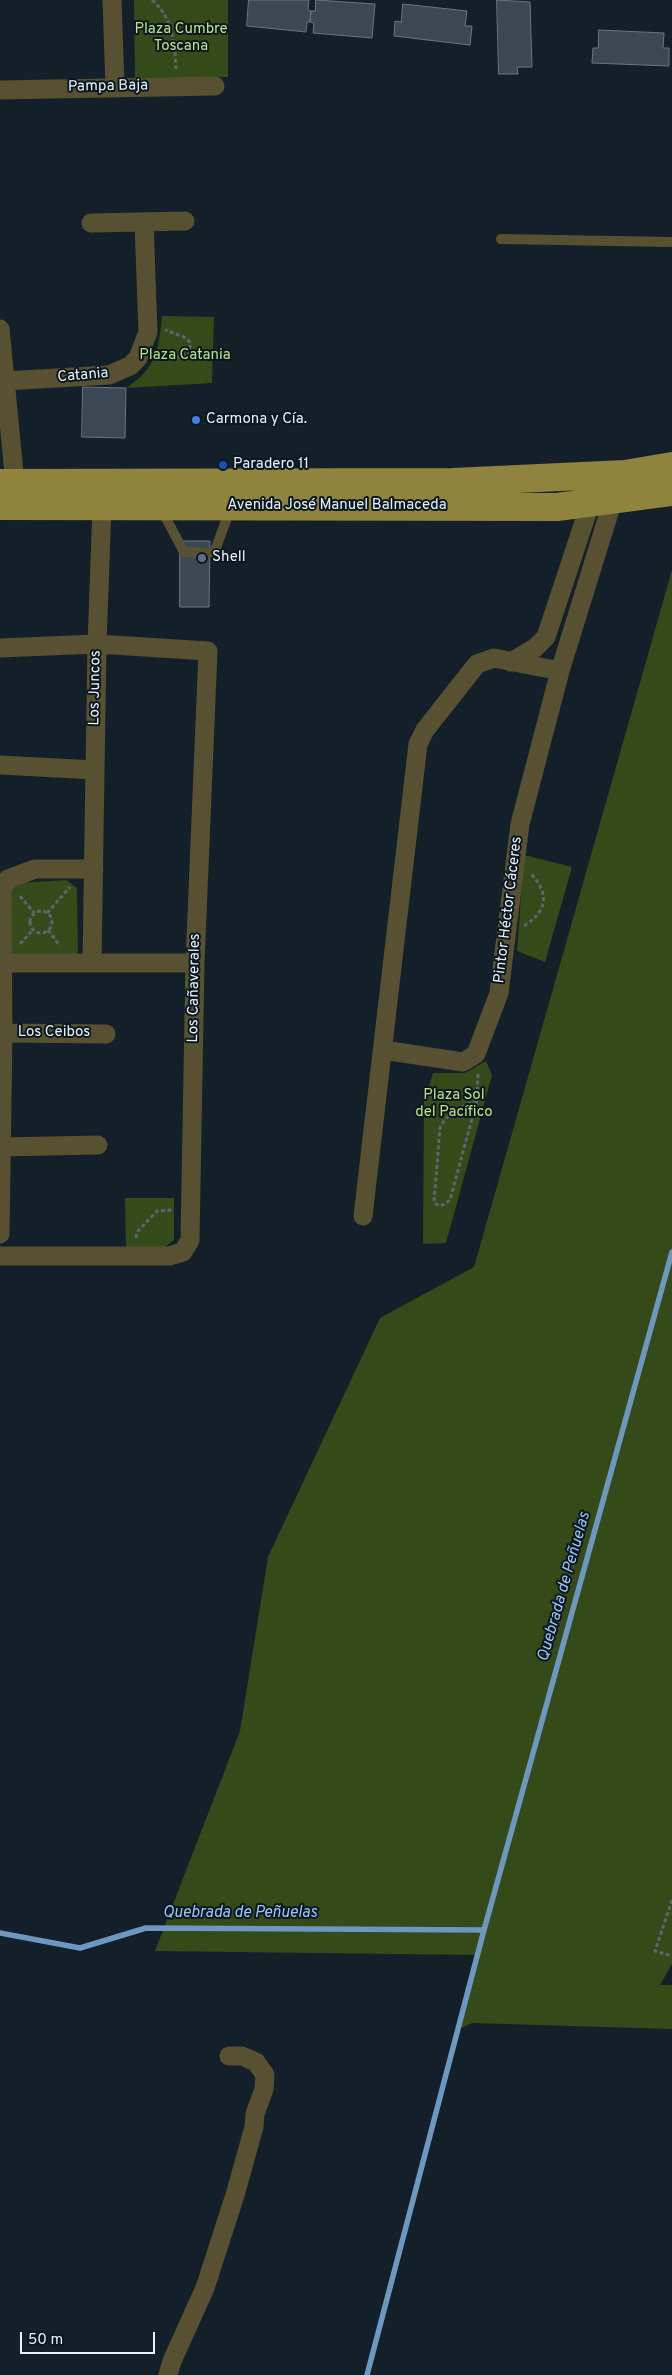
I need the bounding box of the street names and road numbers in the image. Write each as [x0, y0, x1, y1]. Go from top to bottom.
street label: Pampa Baja [68, 77, 148, 97]
street label: Catania [57, 365, 109, 387]
street label: Avenida José Manuel Balmaceda [227, 497, 447, 515]
street label: Los Juncos [86, 650, 106, 726]
street label: Pintor Héctor Cáceres [491, 836, 527, 984]
street label: Los Cañaverales [185, 933, 205, 1043]
street label: Los Ceibos [18, 1024, 90, 1042]

